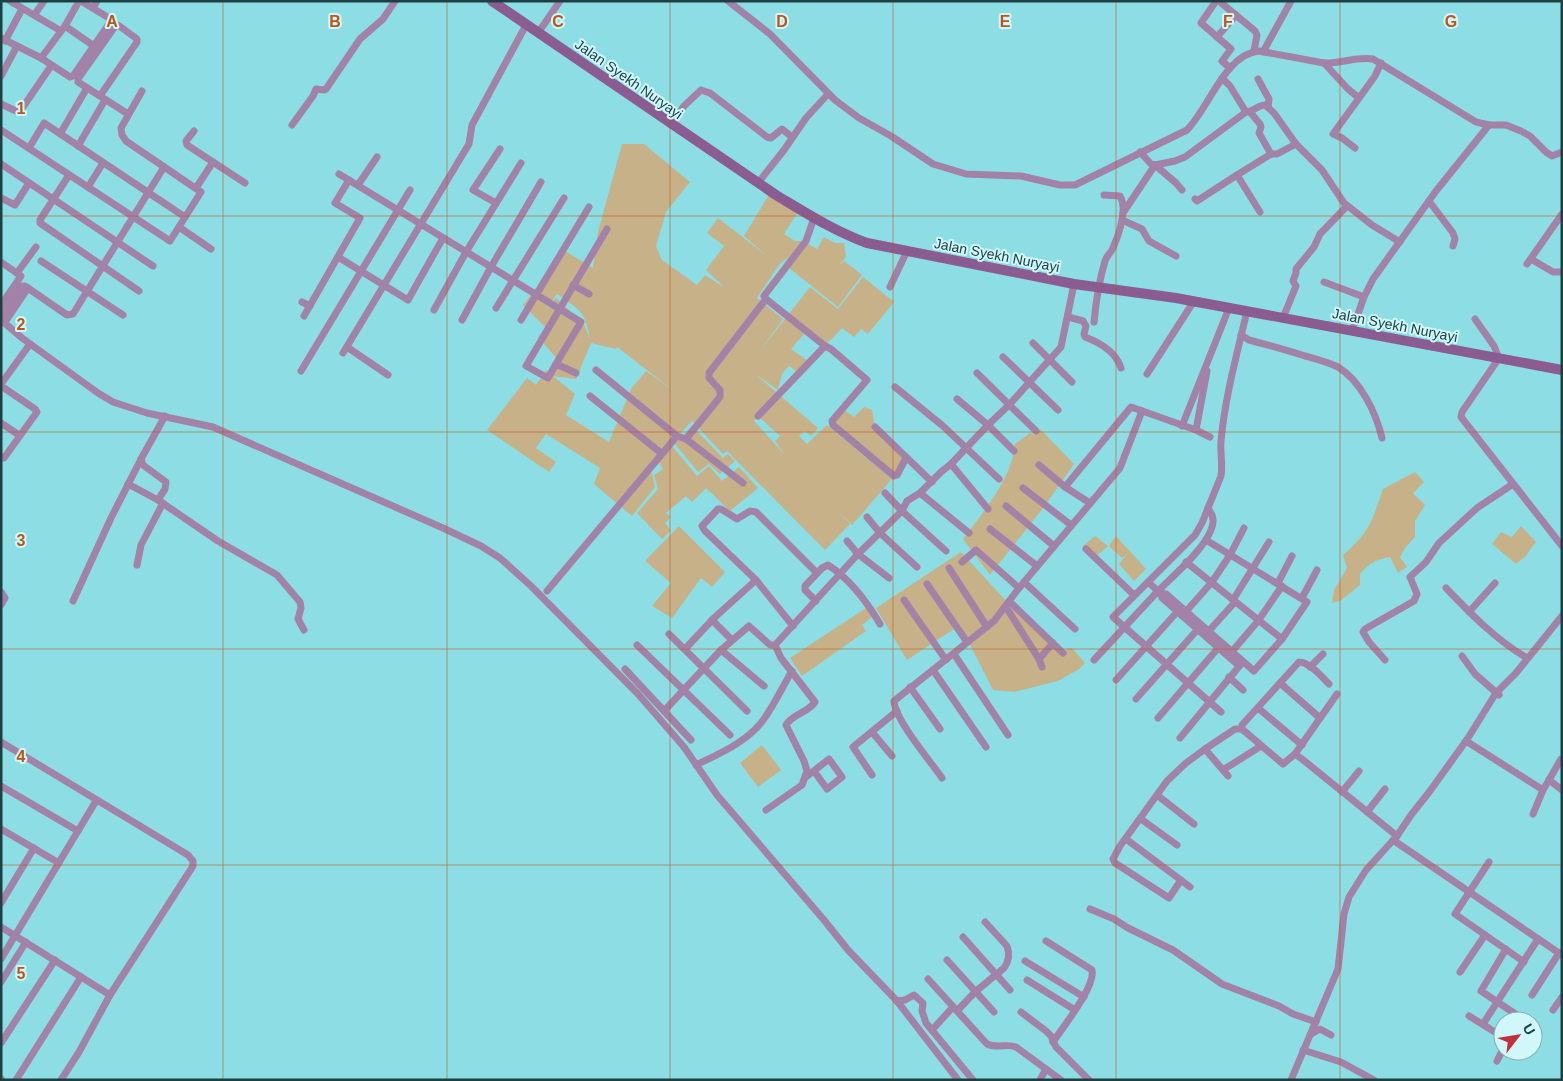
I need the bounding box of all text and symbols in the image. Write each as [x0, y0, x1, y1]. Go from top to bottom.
text: A [106, 13, 118, 30]
text: B [329, 13, 341, 30]
text: C [552, 13, 564, 30]
text: D [776, 13, 788, 30]
text: E [1000, 13, 1011, 30]
text: F [1223, 13, 1233, 30]
text: G [1445, 13, 1457, 30]
street label: Jalan Syekh Nuryayi [572, 36, 686, 122]
text: 1 [17, 100, 26, 117]
street label: Jalan Syekh Nuryayi [933, 235, 1061, 275]
street label: Jalan Syekh Nuryayi [1331, 305, 1459, 345]
text: 2 [17, 316, 26, 333]
text: 3 [17, 532, 26, 549]
text: 4 [17, 748, 26, 765]
text: 5 [17, 965, 26, 982]
north arrow [1493, 1011, 1543, 1061]
text: U [1520, 1021, 1539, 1038]

